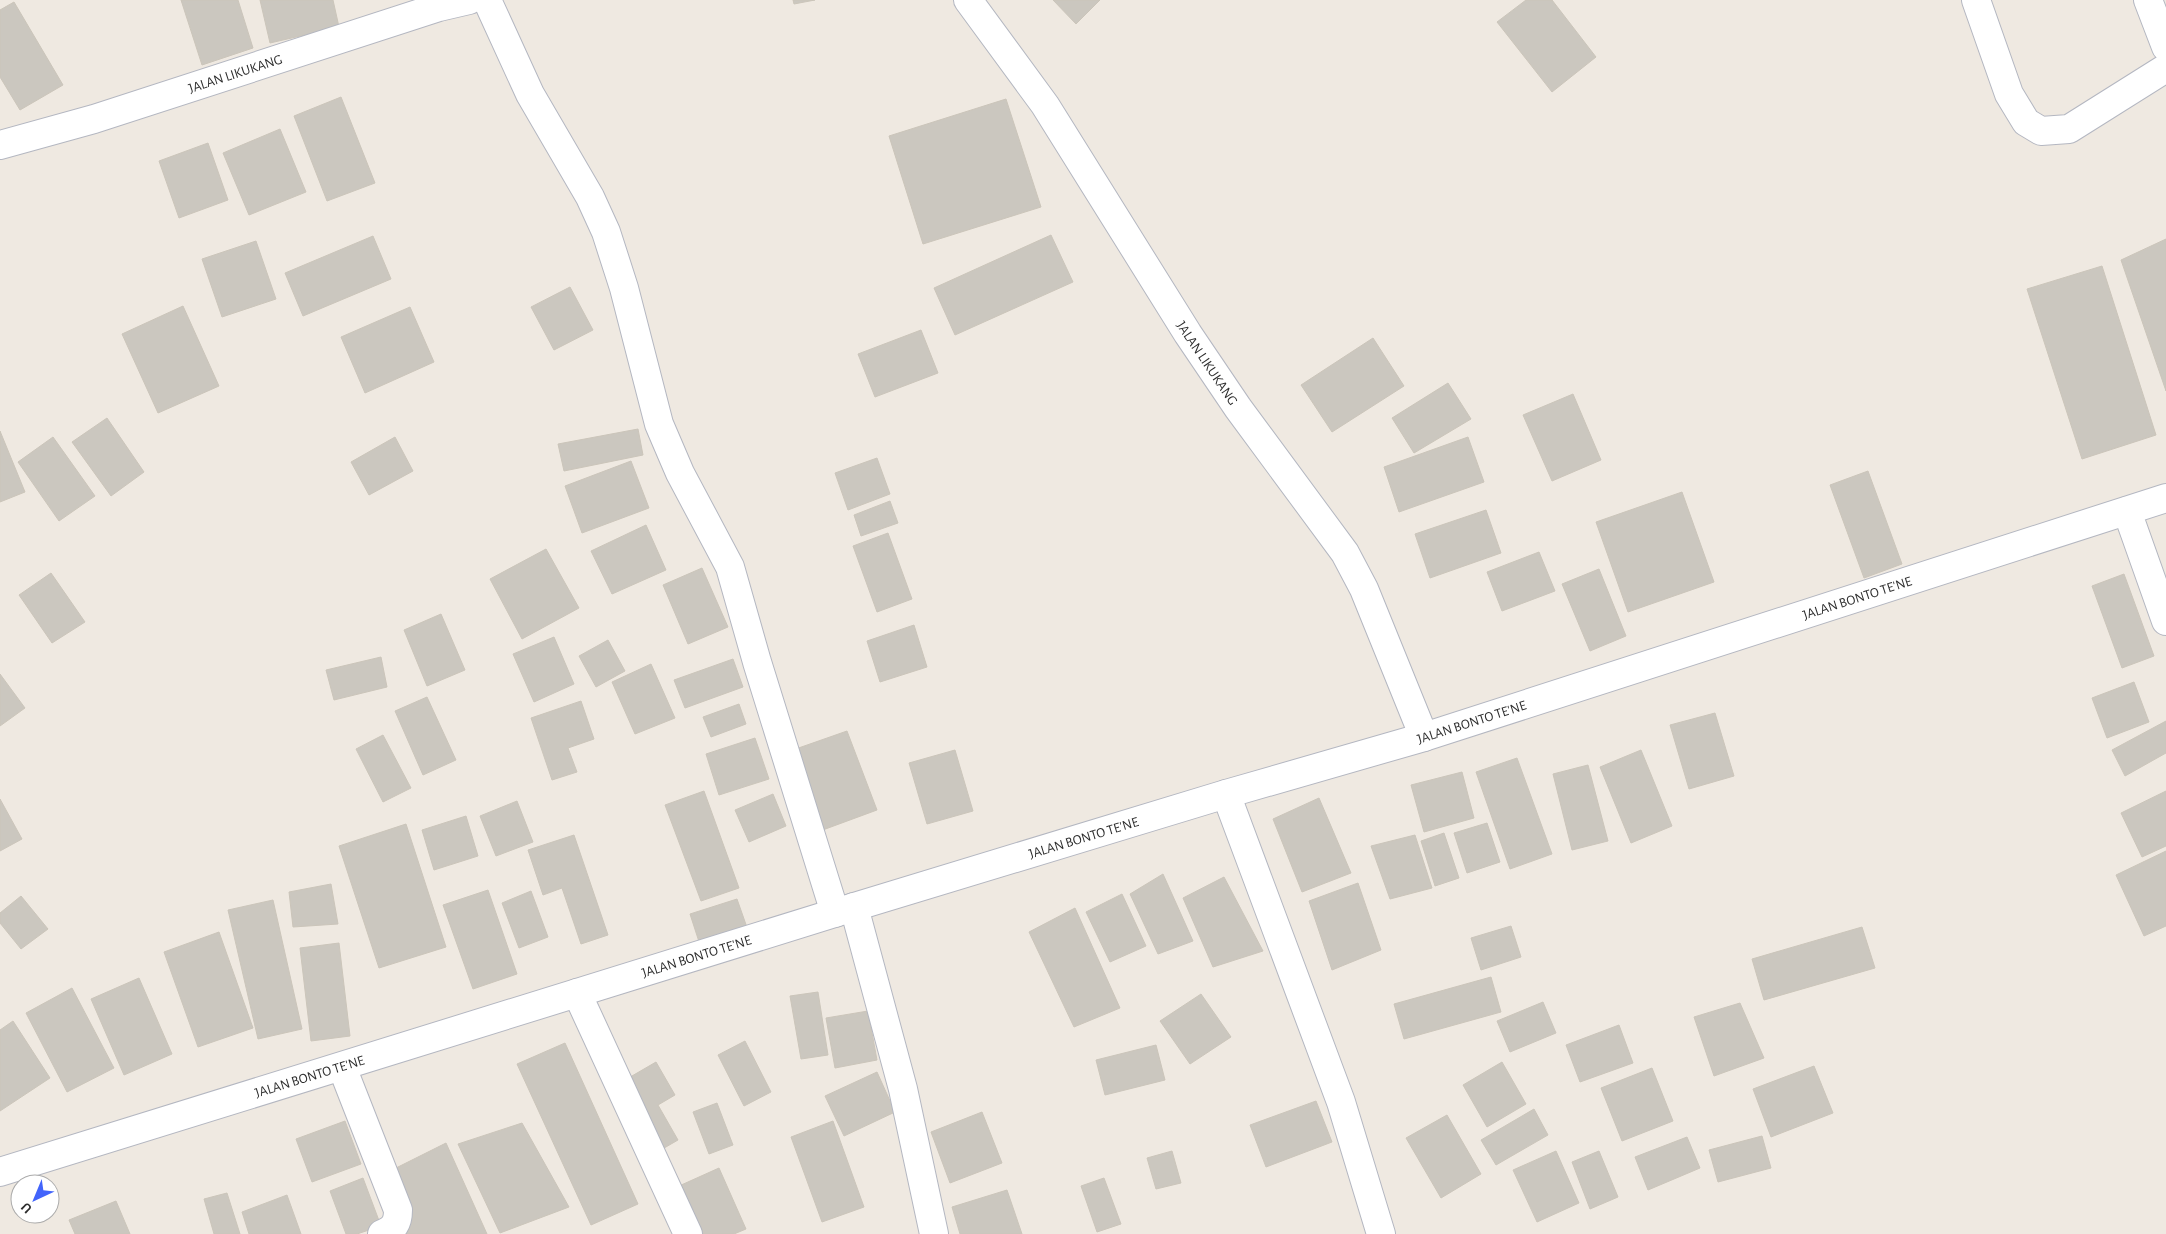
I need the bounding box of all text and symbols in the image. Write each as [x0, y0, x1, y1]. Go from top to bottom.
street label: JALAN LIKUKANG [187, 52, 284, 96]
street label: JALAN LIKUKANG [1174, 319, 1240, 408]
street label: JALAN BONTO TE'NE [1801, 574, 1914, 623]
street label: JALAN BONTO TE'NE [1416, 698, 1528, 747]
street label: JALAN BONTO TE'NE [1027, 815, 1140, 861]
street label: JALAN BONTO TE'NE [640, 933, 753, 980]
street label: JALAN BONTO TE'NE [253, 1053, 366, 1100]
north arrow [10, 1174, 60, 1224]
text: U [19, 1199, 35, 1216]

